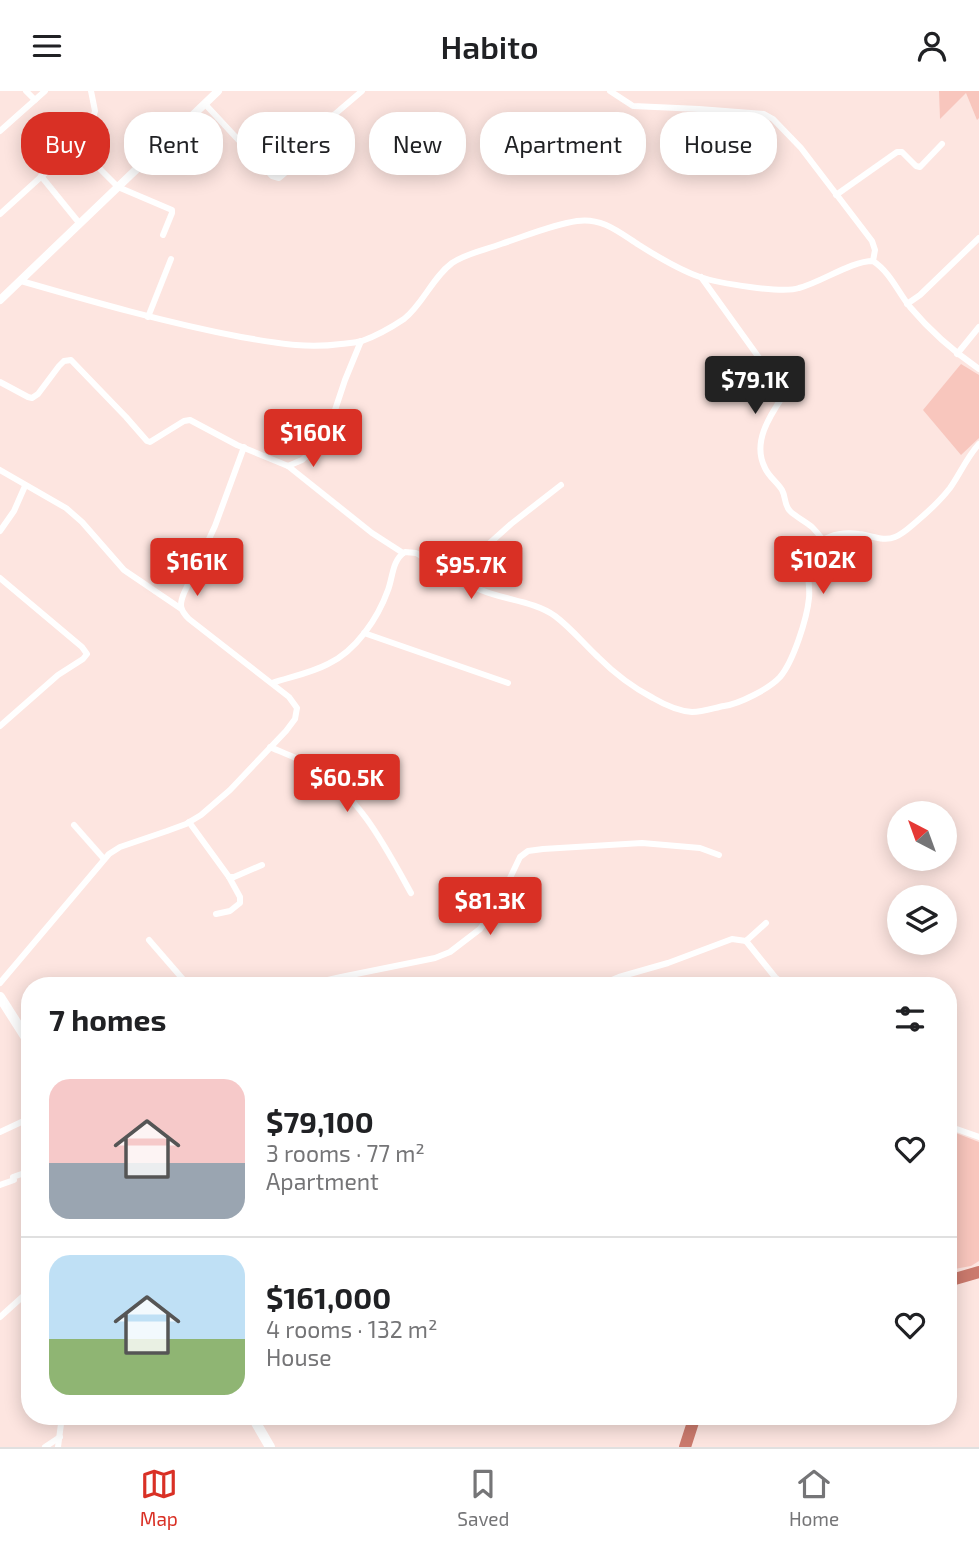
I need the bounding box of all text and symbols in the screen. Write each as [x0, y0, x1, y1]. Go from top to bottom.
icon: menu [28, 27, 66, 65]
text: Habito [440, 27, 539, 65]
icon: person [913, 27, 951, 65]
chip: Buy [21, 112, 110, 175]
chip: Rent [124, 112, 223, 175]
chip: Filters [237, 112, 355, 175]
chip: New [369, 112, 466, 175]
chip: Apartment [480, 112, 646, 175]
chip: House [660, 112, 777, 175]
pin: $79.1K [698, 357, 812, 416]
text: $79.1K [721, 365, 789, 393]
pin: $160K [264, 409, 362, 469]
text: $160K [280, 418, 346, 446]
pin: $102K [774, 537, 872, 596]
pin: $161K [148, 539, 246, 598]
pin: $95.7K [414, 541, 528, 601]
text: $102K [790, 545, 856, 573]
text: $161K [166, 547, 228, 575]
text: $95.7K [435, 550, 507, 578]
pin: $60.5K [290, 755, 404, 814]
text: $60.5K [310, 763, 384, 791]
north arrow [887, 801, 957, 871]
map controls [887, 801, 957, 955]
pin: $81.3K [433, 877, 547, 937]
button: layers [887, 885, 957, 955]
text: $81.3K [455, 886, 525, 914]
icon: filters [891, 1000, 929, 1038]
text: 7 homes [49, 1001, 166, 1037]
text: $79,100 [266, 1103, 374, 1139]
icon: home [105, 1107, 189, 1191]
icon: heart [891, 1130, 929, 1168]
text: 3 rooms · 77 m² [266, 1139, 425, 1167]
text: Apartment [266, 1167, 379, 1195]
text: $161,000 [266, 1279, 391, 1315]
icon: home [105, 1283, 189, 1367]
icon: heart [891, 1306, 929, 1344]
text: 4 rooms · 132 m² [266, 1315, 438, 1343]
text: House [266, 1343, 332, 1371]
tab: Map [140, 1465, 178, 1530]
tab: Saved [457, 1465, 509, 1530]
tab: Home [789, 1465, 839, 1530]

